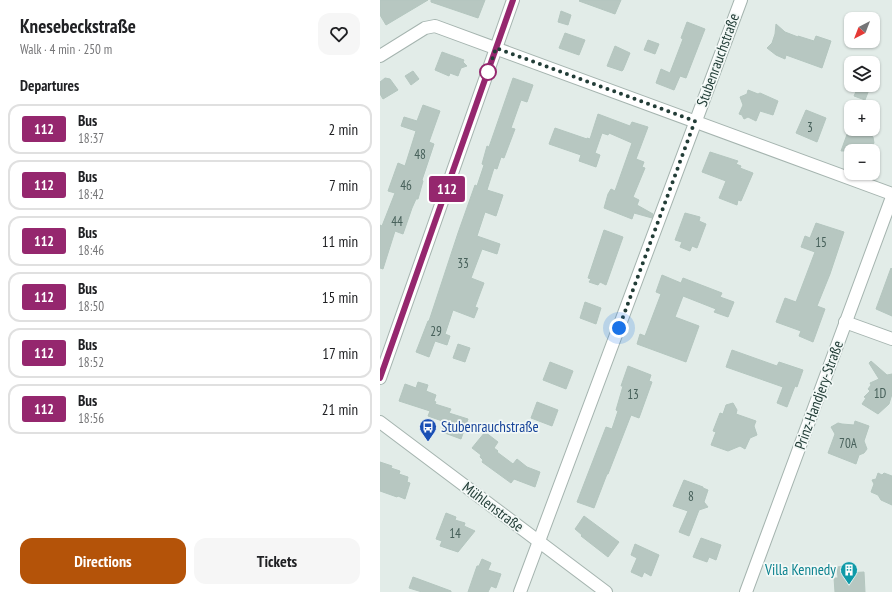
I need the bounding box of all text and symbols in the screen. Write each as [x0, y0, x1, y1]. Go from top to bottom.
street label: Stubenrauchstraße [692, 11, 743, 109]
north arrow [844, 12, 880, 48]
map controls [844, 12, 880, 180]
button: heart [318, 13, 360, 55]
text: Knesebeckstraße [20, 14, 136, 38]
text: Walk · 4 min · 250 m [20, 41, 112, 58]
button: layers [844, 56, 880, 92]
unlabelled marker [479, 63, 497, 81]
text: Departures [20, 76, 79, 95]
button: + [844, 100, 880, 136]
text: Bus [78, 111, 97, 130]
house number: 3 [807, 119, 813, 136]
text: 112 [34, 120, 54, 138]
text: 2 min [328, 120, 358, 139]
text: 18:37 [78, 130, 104, 147]
button: − [844, 144, 880, 180]
house number: 48 [414, 146, 426, 163]
text: Bus [78, 167, 97, 186]
text: 112 [34, 176, 54, 194]
text: 7 min [329, 176, 358, 195]
line badge: 112 [424, 176, 470, 202]
house number: 46 [400, 177, 412, 194]
text: 112 [437, 180, 457, 198]
text: 18:42 [78, 186, 104, 203]
house number: 44 [391, 213, 403, 230]
text: Bus [78, 223, 97, 242]
text: 112 [34, 232, 54, 250]
text: 11 min [322, 232, 358, 251]
house number: 15 [815, 234, 827, 251]
text: 18:46 [78, 242, 104, 259]
house number: 33 [457, 255, 469, 272]
text: Bus [78, 279, 97, 298]
text: 112 [34, 288, 54, 306]
text: 15 min [322, 288, 358, 307]
text: 18:50 [78, 298, 104, 315]
your location [609, 318, 629, 338]
house number: 29 [430, 323, 442, 340]
text: Bus [78, 335, 97, 354]
street label: Prinz-Handjery-Straße [790, 338, 847, 452]
text: 112 [34, 344, 54, 362]
text: 17 min [322, 344, 358, 363]
text: 18:52 [78, 354, 104, 371]
house number: 1D [874, 385, 887, 402]
house number: 13 [627, 386, 639, 403]
text: Bus [78, 391, 97, 410]
text: 112 [34, 400, 54, 418]
text: 21 min [322, 400, 358, 419]
text: 18:56 [78, 410, 104, 427]
bus stop icon: Stubenrauchstraße [418, 417, 438, 442]
place label: Stubenrauchstraße [441, 417, 539, 436]
house number: 70A [839, 435, 858, 452]
street label: Mühlenstraße [459, 477, 528, 536]
house number: 8 [688, 488, 694, 505]
house number: 14 [449, 525, 461, 542]
button: Directions [20, 538, 186, 584]
button: Tickets [194, 538, 360, 584]
place label: Villa Kennedy [764, 560, 836, 579]
building icon: Villa Kennedy [839, 560, 859, 585]

